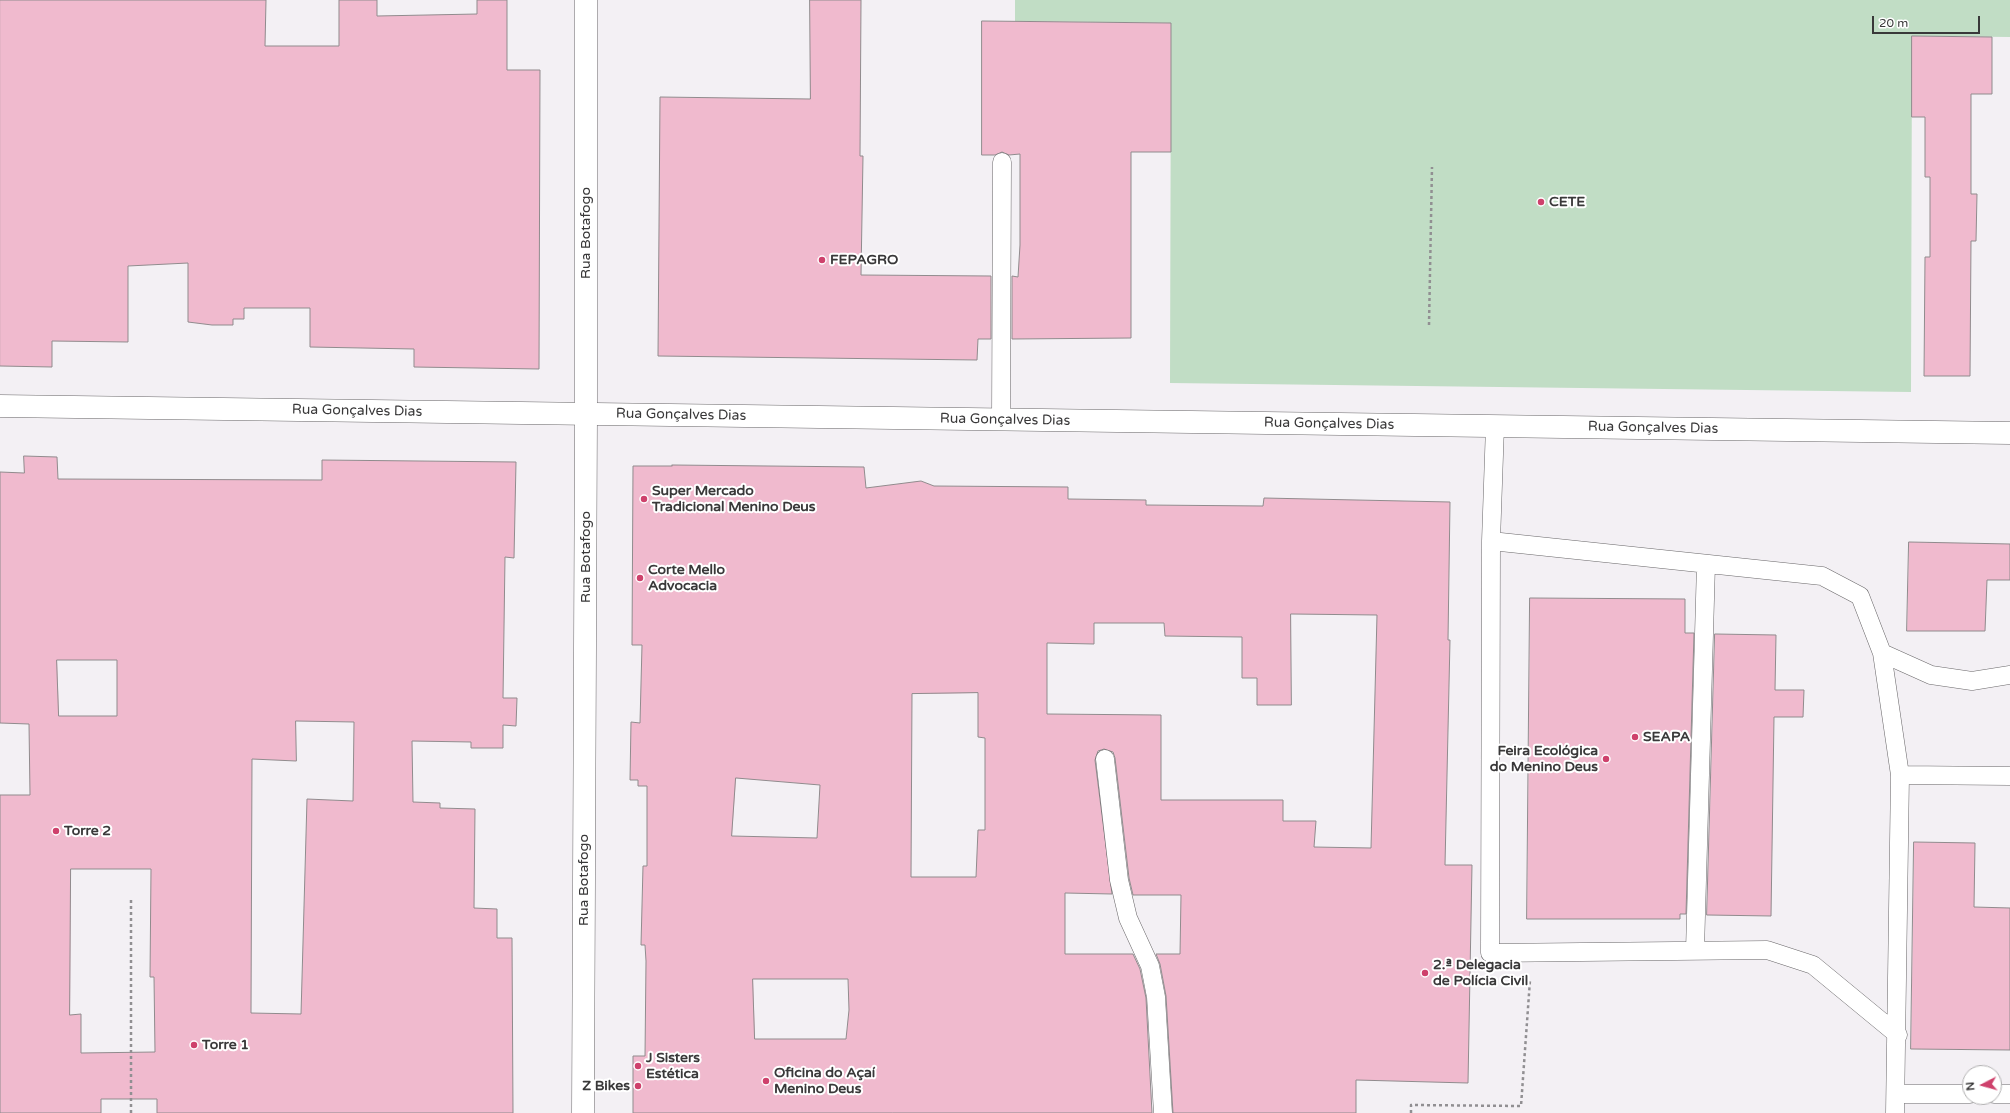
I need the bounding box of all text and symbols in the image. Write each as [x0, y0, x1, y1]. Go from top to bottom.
scale bar [1874, 8, 1982, 34]
text: 20 m [1879, 16, 1908, 30]
street label: Rua Botafogo [578, 187, 594, 279]
place label: CETE [1549, 194, 1585, 210]
marker: CETE [1536, 197, 1546, 207]
place label: FEPAGRO [830, 252, 898, 268]
marker: FEPAGRO [817, 255, 827, 265]
street label: Rua Gonçalves Dias [292, 401, 422, 421]
street label: Rua Gonçalves Dias [616, 405, 746, 425]
street label: Rua Gonçalves Dias [940, 410, 1070, 430]
street label: Rua Gonçalves Dias [1264, 414, 1394, 434]
street label: Rua Gonçalves Dias [1588, 418, 1718, 438]
place label: Super Mercado Tradicional Menino Deus [652, 483, 816, 516]
marker: Super Mercado Tradicional Menino Deus [639, 494, 649, 504]
street label: Rua Botafogo [578, 511, 594, 603]
place label: Corte Mello Advocacia [648, 562, 725, 594]
marker: Corte Mello Advocacia [635, 573, 645, 583]
place label: SEAPA [1643, 729, 1690, 745]
marker: SEAPA [1630, 732, 1640, 742]
place label: Feira Ecológica do Menino Deus [1490, 743, 1598, 776]
marker: Feira Ecológica do Menino Deus [1601, 754, 1611, 764]
place label: Torre 2 [64, 823, 111, 839]
marker: Torre 2 [51, 826, 61, 836]
street label: Rua Botafogo [576, 834, 592, 926]
place label: 2.ª Delegacia de Polícia Civil [1433, 957, 1528, 990]
marker: 2.ª Delegacia de Polícia Civil [1420, 968, 1430, 978]
place label: Torre 1 [202, 1037, 249, 1053]
marker: Torre 1 [189, 1040, 199, 1050]
place label: J Sisters Estética [646, 1050, 700, 1082]
marker: J Sisters Estética [633, 1061, 643, 1071]
place label: Oficina do Açaí Menino Deus [774, 1065, 875, 1098]
north arrow [1962, 1065, 2002, 1105]
marker: Oficina do Açaí Menino Deus [761, 1076, 771, 1086]
place label: Z Bikes [582, 1078, 630, 1094]
marker: Z Bikes [633, 1081, 643, 1091]
text: N [1964, 1081, 1977, 1091]

